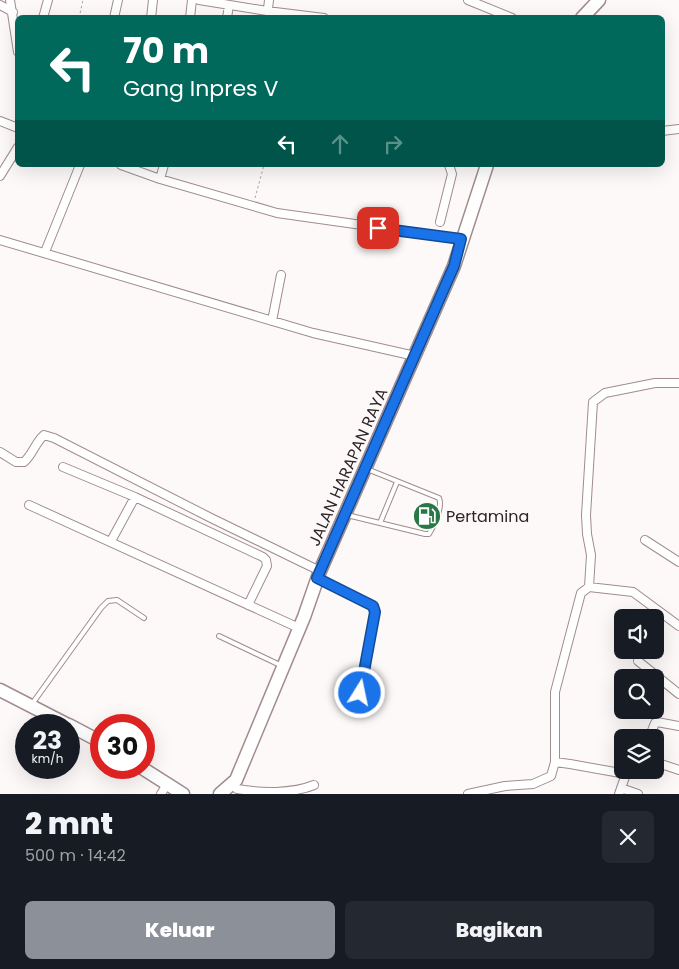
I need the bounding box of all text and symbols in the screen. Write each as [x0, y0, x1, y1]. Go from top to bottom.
text: 70 m [123, 26, 209, 75]
icon: left [40, 35, 105, 100]
text: Gang Inpres V [123, 73, 278, 104]
icon: left [273, 130, 301, 158]
icon: ahead [326, 130, 354, 158]
icon: right [379, 130, 407, 158]
pin [357, 207, 399, 249]
icon: arrive [364, 214, 392, 242]
street label: JALAN HARAPAN RAYA [303, 384, 393, 550]
fuel station icon: Pertamina [412, 501, 442, 531]
place label: Pertamina [446, 505, 529, 528]
map controls [614, 609, 664, 779]
button: sound [614, 609, 664, 659]
position arrow [333, 666, 385, 718]
button: search [614, 669, 664, 719]
speed limit sign: 30 [90, 714, 155, 779]
text: 23 [33, 723, 62, 758]
button: layers [614, 729, 664, 779]
text: km/h [32, 750, 63, 767]
text: 2 mnt [25, 802, 113, 845]
button: close [602, 811, 654, 863]
text: 500 m · 14:42 [25, 844, 126, 867]
button: Keluar [25, 901, 335, 959]
button: Bagikan [345, 901, 654, 959]

